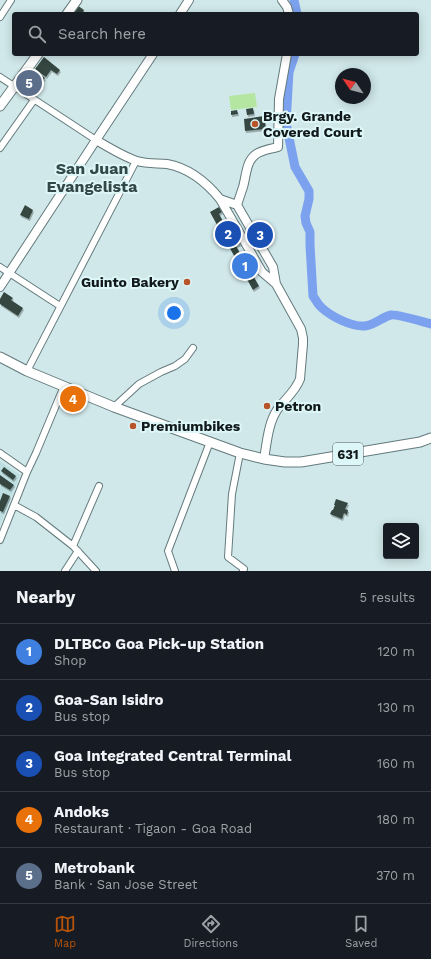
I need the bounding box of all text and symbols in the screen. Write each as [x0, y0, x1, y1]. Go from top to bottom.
search box [12, 12, 419, 56]
icon: search [26, 23, 48, 45]
text: Search here [58, 25, 146, 43]
pin: 5 [16, 68, 42, 98]
north arrow [335, 68, 371, 104]
place label: Brgy. Grande Covered Court [263, 108, 362, 140]
marker: Brgy. Grande Covered Court [250, 119, 260, 129]
district label: San Juan Evangelista [47, 159, 138, 196]
pin: 2 [215, 219, 241, 249]
pin: 3 [247, 220, 273, 250]
pin: 1 [232, 251, 258, 281]
place label: Guinto Bakery [81, 274, 179, 290]
marker: Guinto Bakery [182, 277, 192, 287]
your location [164, 303, 184, 323]
pin: 4 [60, 384, 86, 414]
place label: Petron [275, 398, 321, 414]
marker: Petron [262, 401, 272, 411]
place label: Premiumbikes [141, 418, 241, 434]
marker: Premiumbikes [128, 421, 138, 431]
road number: 631 [333, 443, 363, 465]
map controls [383, 523, 419, 559]
button: layers [383, 523, 419, 559]
text: Nearby [16, 587, 75, 607]
text: 5 results [360, 590, 415, 605]
text: DLTBCo Goa Pick-up Station [54, 635, 264, 653]
text: 1 [26, 644, 32, 659]
text: 120 m [377, 644, 415, 659]
text: Shop [54, 653, 86, 668]
text: Goa-San Isidro [54, 691, 164, 709]
text: 2 [25, 700, 33, 715]
text: 130 m [377, 700, 415, 715]
text: Bus stop [54, 709, 110, 724]
text: Goa Integrated Central Terminal [54, 747, 291, 765]
text: 3 [25, 756, 33, 771]
text: 160 m [377, 756, 415, 771]
text: Bus stop [54, 765, 110, 780]
text: Andoks [54, 803, 109, 821]
text: 4 [25, 812, 33, 827]
text: 180 m [377, 812, 415, 827]
text: Restaurant · Tigaon - Goa Road [54, 821, 252, 836]
text: Metrobank [54, 859, 135, 877]
text: 5 [25, 868, 33, 883]
text: 370 m [376, 868, 415, 883]
text: Bank · San Jose Street [54, 877, 197, 892]
tab: Map [54, 913, 76, 950]
tab: Directions [184, 913, 238, 950]
tab: Saved [345, 913, 377, 950]

